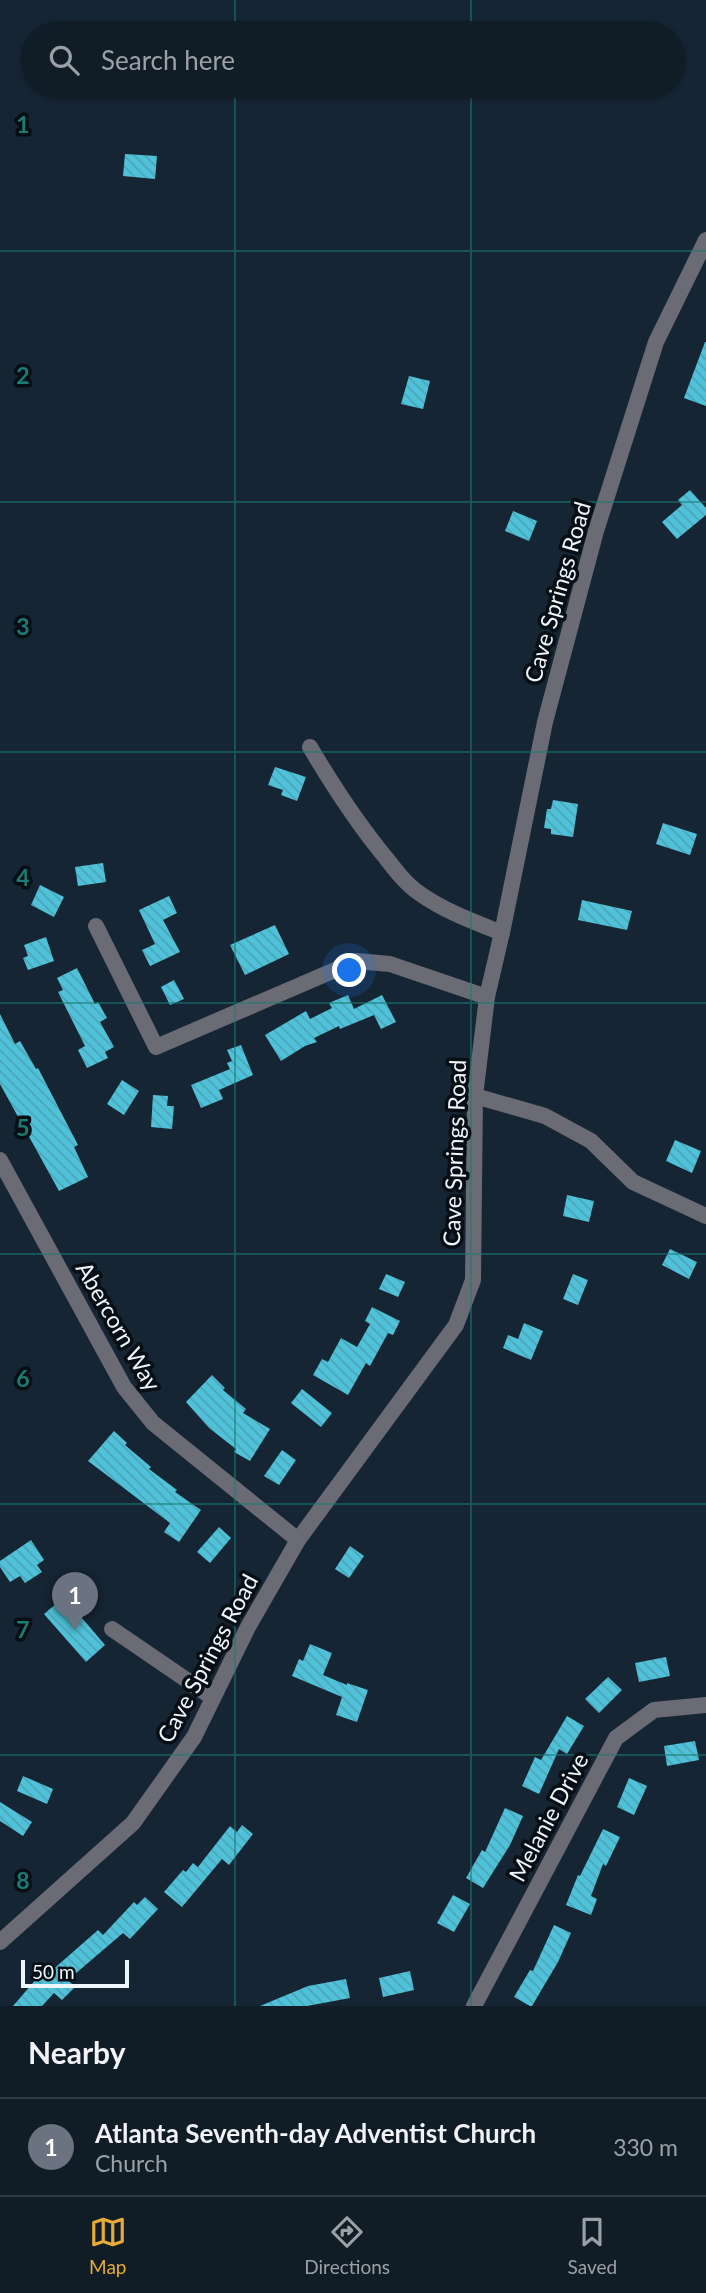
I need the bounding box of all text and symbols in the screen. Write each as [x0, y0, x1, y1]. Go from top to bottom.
search box [21, 21, 685, 98]
icon: search [45, 41, 83, 79]
text: Search here [101, 44, 235, 76]
text: 1 [16, 110, 30, 138]
text: 2 [16, 361, 30, 389]
street label: Cave Springs Road [518, 498, 596, 686]
text: 3 [16, 612, 30, 640]
text: 4 [16, 863, 30, 891]
your location [332, 953, 366, 987]
street label: Cave Springs Road [437, 1059, 471, 1247]
text: 5 [16, 1113, 30, 1141]
street label: Abercorn Way [71, 1256, 167, 1396]
text: 6 [16, 1364, 30, 1392]
street label: Cave Springs Road [151, 1569, 263, 1747]
pin: 1 [52, 1572, 98, 1630]
text: 7 [16, 1615, 30, 1643]
street label: Melanie Drive [502, 1748, 594, 1886]
text: 8 [16, 1866, 30, 1894]
scale bar [21, 1957, 130, 1989]
text: 50 m [32, 1960, 75, 1983]
text: Nearby [28, 2034, 126, 2070]
text: Atlanta Seventh-day Adventist Church [95, 2117, 536, 2149]
text: 1 [44, 2133, 58, 2161]
text: 330 m [613, 2133, 678, 2161]
text: Church [95, 2149, 168, 2177]
tab: Map [89, 2213, 127, 2278]
tab: Directions [304, 2213, 390, 2278]
tab: Saved [568, 2213, 617, 2278]

